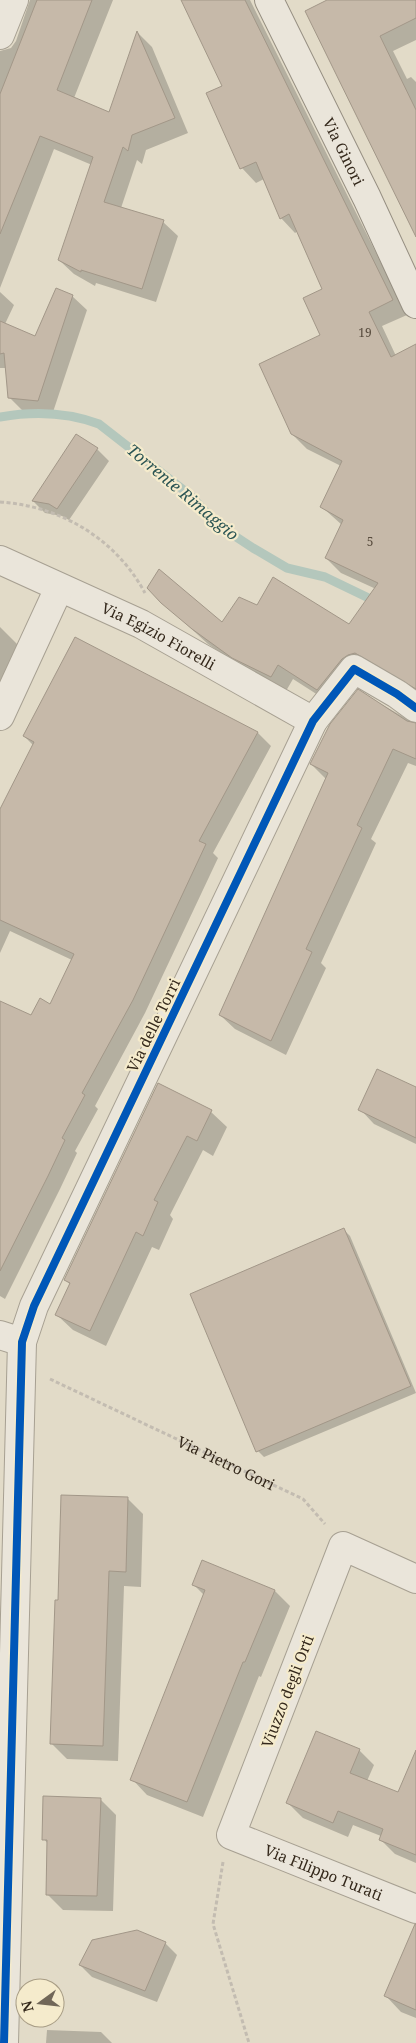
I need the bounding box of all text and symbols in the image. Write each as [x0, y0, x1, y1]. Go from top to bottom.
street label: Via Ginori [319, 114, 369, 189]
house number: 19 [358, 324, 372, 341]
water label: Torrente Rimaggio [122, 439, 244, 545]
house number: 5 [367, 533, 373, 550]
street label: Via Egizio Fiorelli [99, 598, 219, 674]
street label: Via delle Torri [122, 975, 184, 1075]
street label: Via Pietro Gori [174, 1431, 278, 1494]
street label: Viuzzo degli Orti [256, 1632, 318, 1750]
street label: Via Filippo Turati [262, 1840, 386, 1905]
north arrow [15, 1978, 65, 2028]
text: N [16, 1999, 38, 2014]

